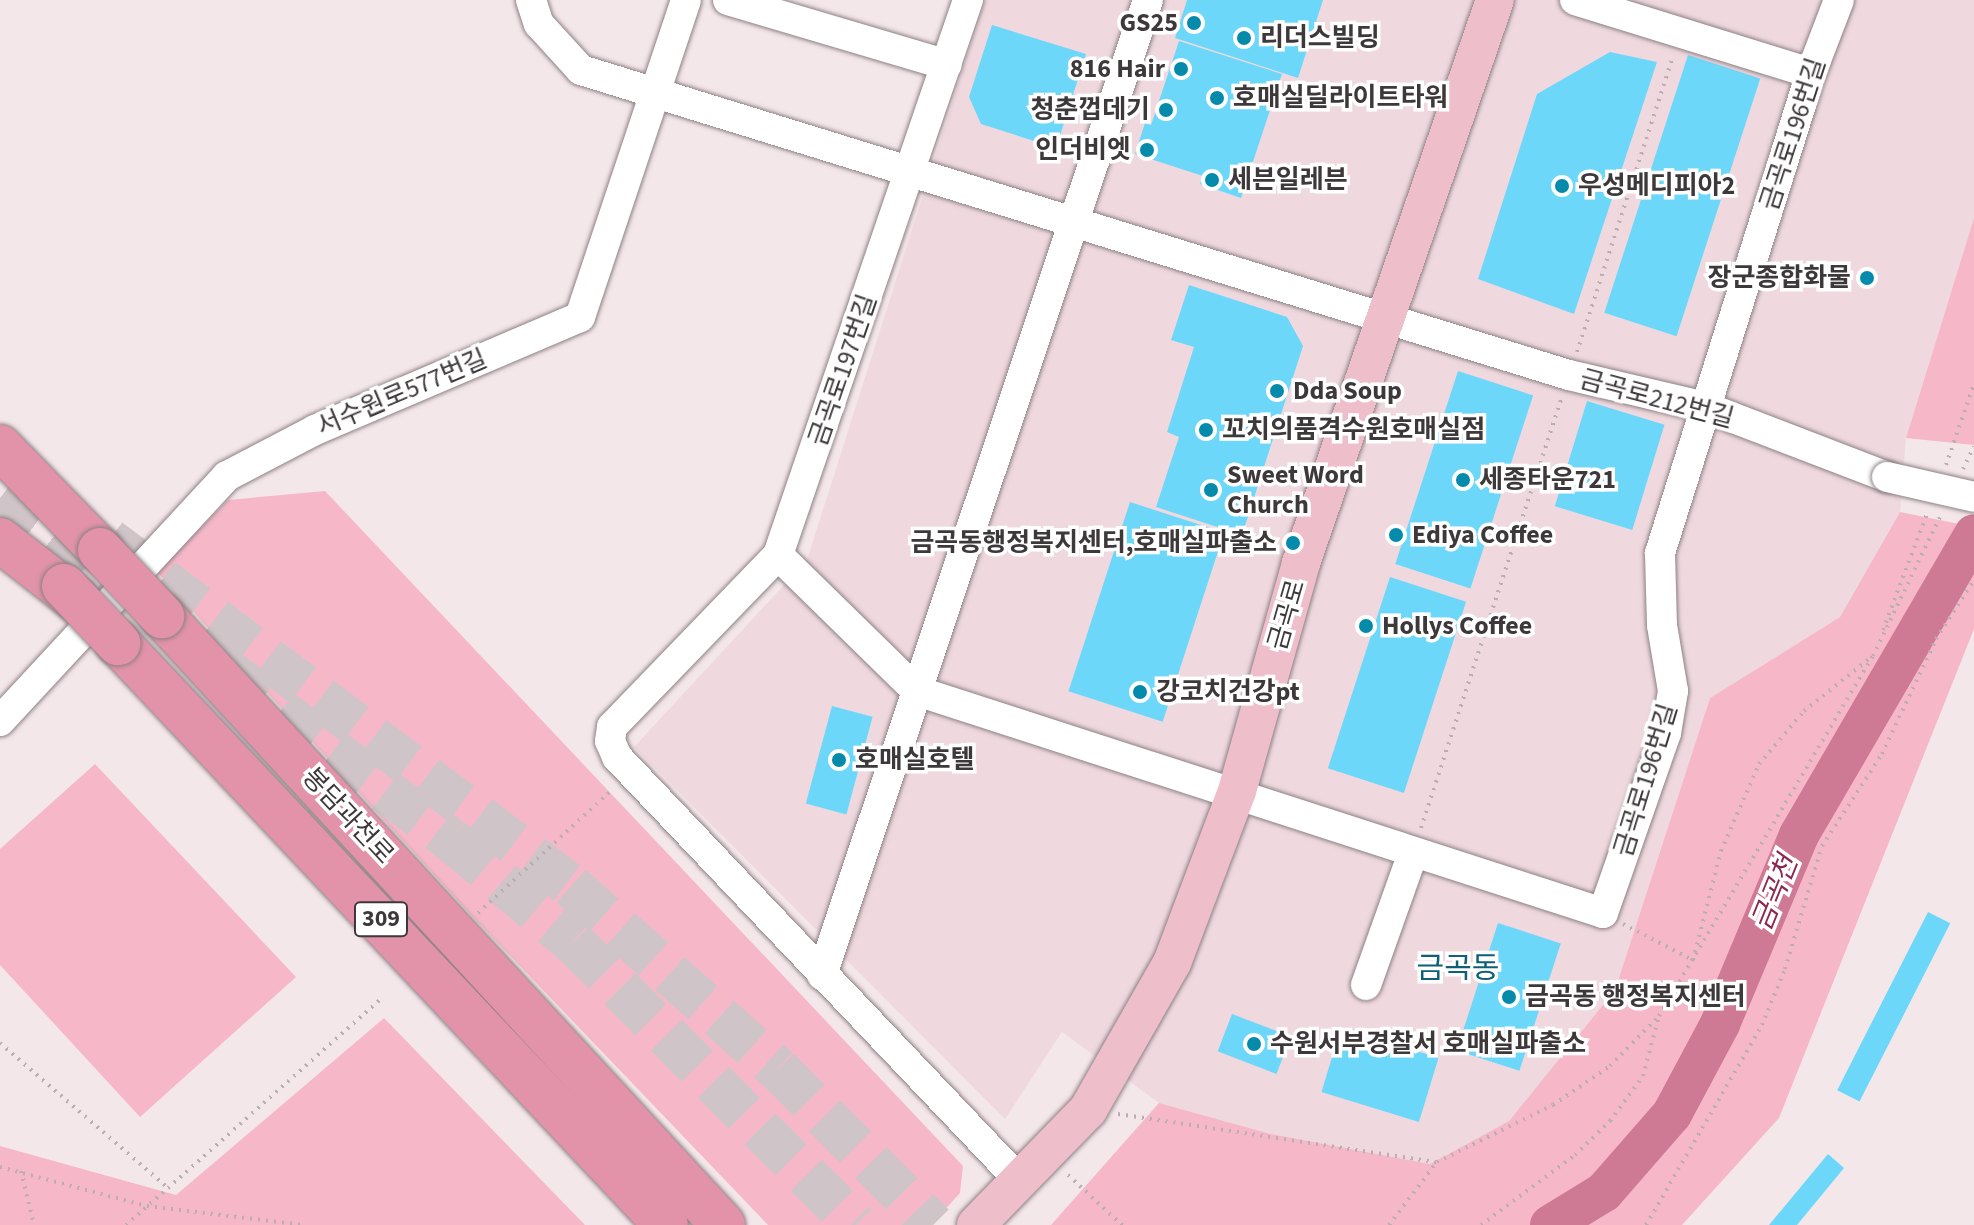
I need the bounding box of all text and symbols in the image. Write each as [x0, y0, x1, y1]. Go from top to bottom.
place label: GS25 [1120, 7, 1178, 39]
marker: GS25 [1185, 14, 1203, 32]
place label: 리더스빌딩 [1260, 22, 1380, 54]
marker: 리더스빌딩 [1235, 29, 1253, 47]
place label: 816 Hair [1070, 53, 1165, 85]
street label: 금곡로196번길 [1754, 54, 1832, 214]
marker: 816 Hair [1172, 60, 1190, 78]
place label: 호매실딜라이트타워 [1233, 82, 1448, 114]
marker: 호매실딜라이트타워 [1208, 89, 1226, 107]
place label: 청춘껍데기 [1030, 94, 1150, 126]
marker: 청춘껍데기 [1157, 101, 1175, 119]
place label: 인더비엣 [1035, 134, 1131, 166]
marker: 인더비엣 [1138, 141, 1156, 159]
place label: 세븐일레븐 [1228, 164, 1348, 196]
place label: 우성메디피아2 [1578, 170, 1735, 202]
marker: 세븐일레븐 [1203, 171, 1221, 189]
marker: 우성메디피아2 [1553, 177, 1571, 195]
place label: 장군종합화물 [1707, 262, 1851, 294]
marker: 장군종합화물 [1858, 269, 1876, 287]
street label: 금곡로197번길 [802, 290, 884, 450]
street label: 서수원로577번길 [312, 343, 492, 443]
street label: 금곡로212번길 [1576, 363, 1738, 435]
place label: Dda Soup [1293, 375, 1402, 407]
marker: Dda Soup [1268, 382, 1286, 400]
place label: 꼬치의품격수원호매실점 [1222, 414, 1485, 446]
marker: 꼬치의품격수원호매실점 [1197, 421, 1215, 439]
place label: Sweet Word Church [1227, 459, 1364, 520]
place label: 세종타운721 [1479, 464, 1616, 496]
marker: 세종타운721 [1454, 471, 1472, 489]
marker: Sweet Word Church [1202, 481, 1220, 499]
place label: Ediya Coffee [1412, 519, 1553, 551]
marker: Ediya Coffee [1387, 526, 1405, 544]
place label: 금곡동행정복지센터,호매실파출소 [910, 527, 1277, 559]
marker: 금곡동행정복지센터,호매실파출소 [1284, 534, 1302, 552]
street label: 금곡로 [1262, 576, 1312, 654]
place label: Hollys Coffee [1382, 610, 1532, 642]
marker: Hollys Coffee [1357, 617, 1375, 635]
place label: 강코치건강pt [1156, 676, 1300, 708]
marker: 강코치건강pt [1131, 683, 1149, 701]
street label: 금곡로196번길 [1608, 700, 1684, 860]
place label: 호매실호텔 [855, 744, 975, 776]
marker: 호매실호텔 [830, 751, 848, 769]
street label: 봉담과천로 [296, 762, 400, 870]
water label: 금곡천 [1745, 851, 1805, 935]
road number: 309 [353, 899, 409, 939]
district label: 금곡동 [1417, 951, 1499, 987]
place label: 금곡동 행정복지센터 [1525, 981, 1745, 1013]
marker: 금곡동 행정복지센터 [1500, 988, 1518, 1006]
place label: 수원서부경찰서 호매실파출소 [1270, 1028, 1586, 1060]
marker: 수원서부경찰서 호매실파출소 [1245, 1035, 1263, 1053]

